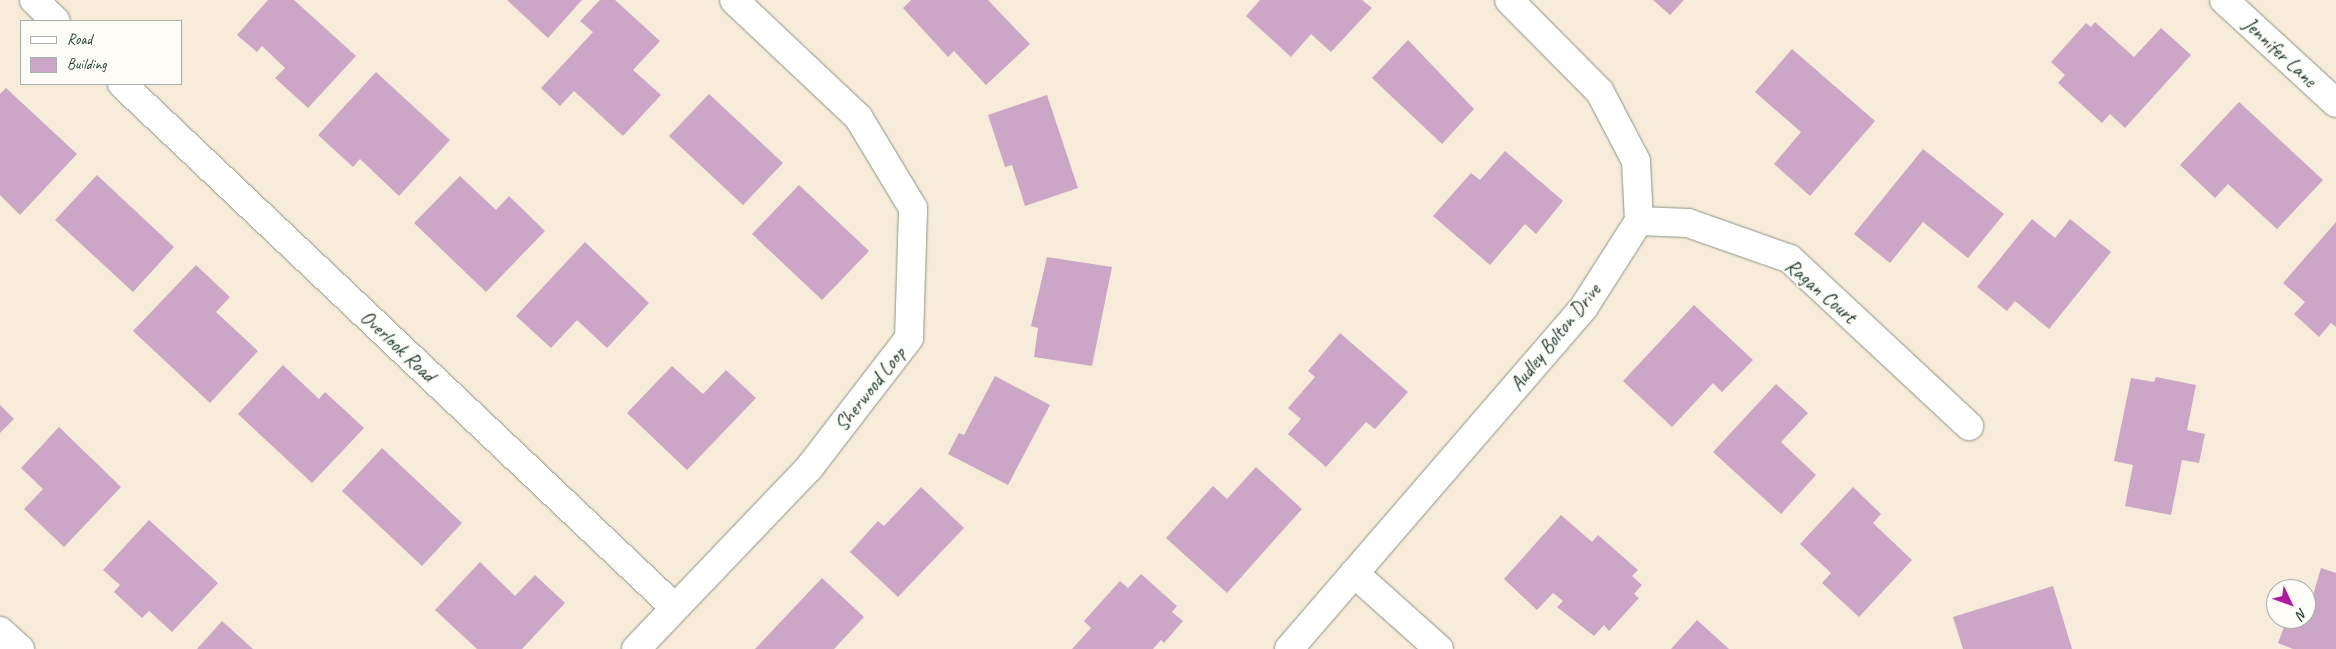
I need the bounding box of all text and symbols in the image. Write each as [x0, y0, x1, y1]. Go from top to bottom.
street label: Jennifer Lane [2238, 12, 2322, 92]
legend [20, 20, 182, 85]
text: Road [67, 30, 92, 49]
text: Building [67, 55, 106, 74]
street label: Ragan Court [1781, 254, 1861, 328]
street label: Audley Bolton Drive [1504, 279, 1606, 395]
street label: Overlook Road [355, 305, 441, 387]
street label: Sherwood Loop [830, 342, 910, 436]
north arrow [2266, 579, 2316, 629]
text: N [2293, 605, 2311, 623]

